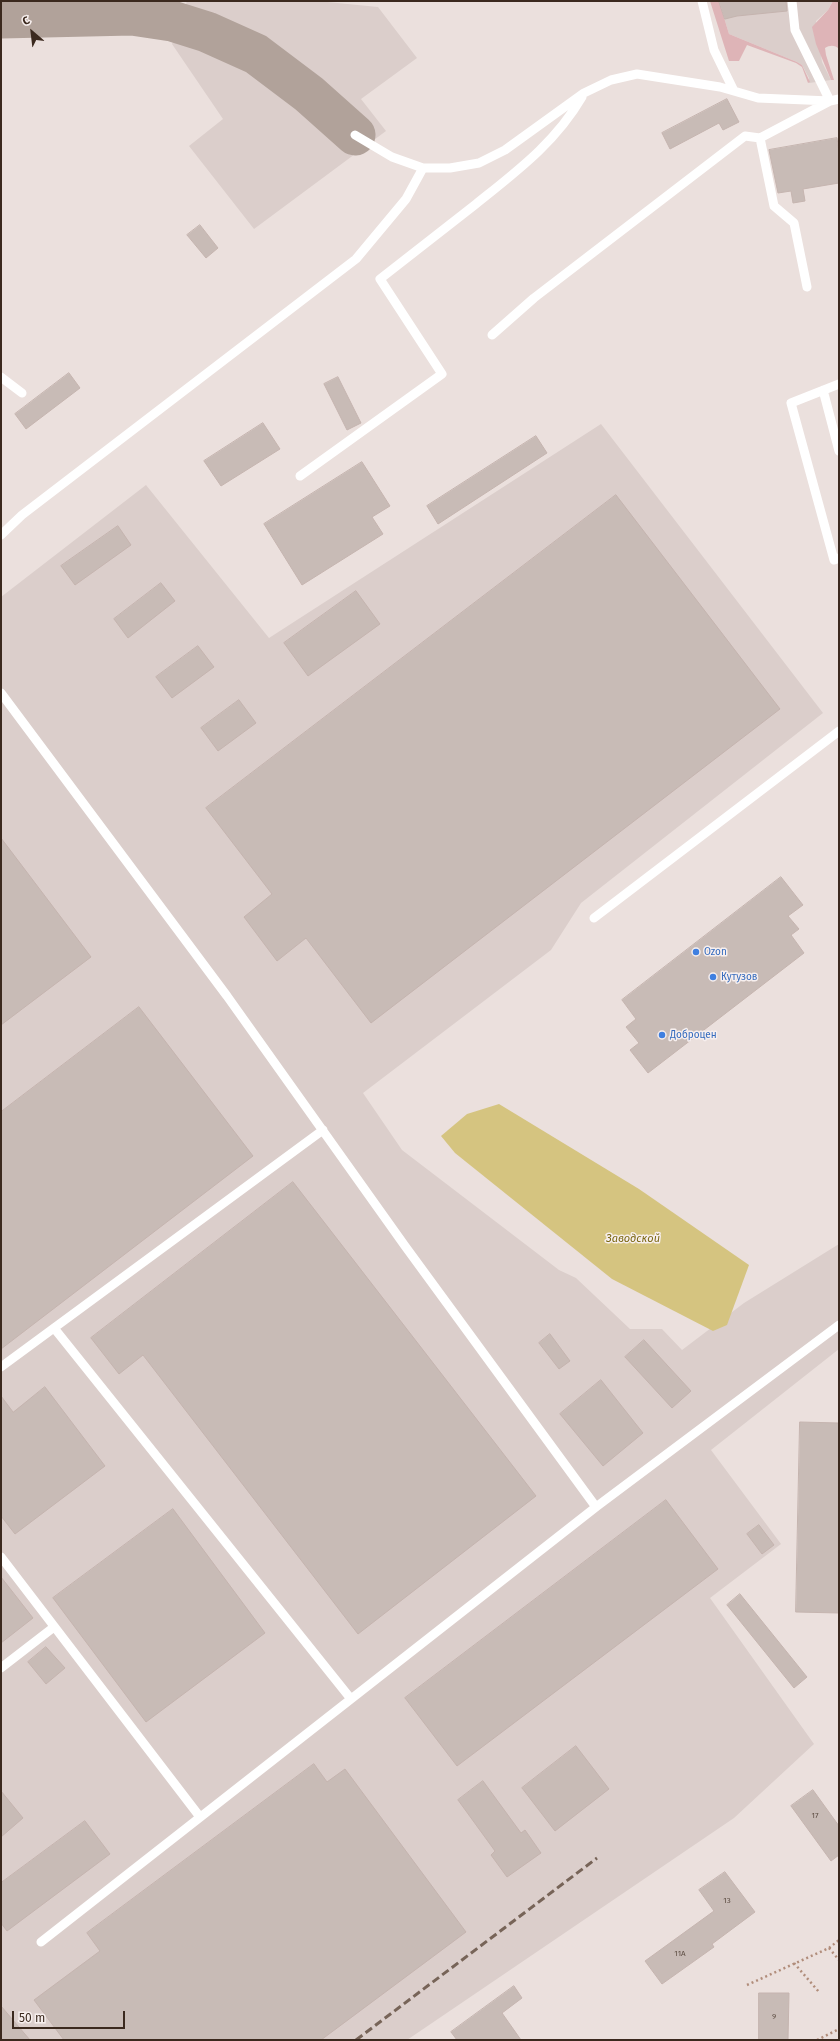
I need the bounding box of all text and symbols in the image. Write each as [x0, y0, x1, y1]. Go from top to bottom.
north arrow [12, 12, 52, 52]
text: С [20, 14, 32, 28]
place label: Ozon [704, 946, 727, 958]
marker: Ozon [691, 947, 701, 957]
place label: Кутузов [721, 971, 757, 983]
marker: Кутузов [708, 972, 718, 982]
place label: Доброцен [670, 1029, 717, 1041]
marker: Доброцен [657, 1030, 667, 1040]
water label: Заводской [606, 1232, 660, 1246]
house number: 17 [811, 1811, 819, 1821]
house number: 13 [723, 1896, 731, 1906]
house number: 11А [674, 1949, 686, 1959]
scale bar [14, 2003, 127, 2029]
text: 50 m [19, 2011, 45, 2025]
house number: 9 [772, 2012, 776, 2022]

